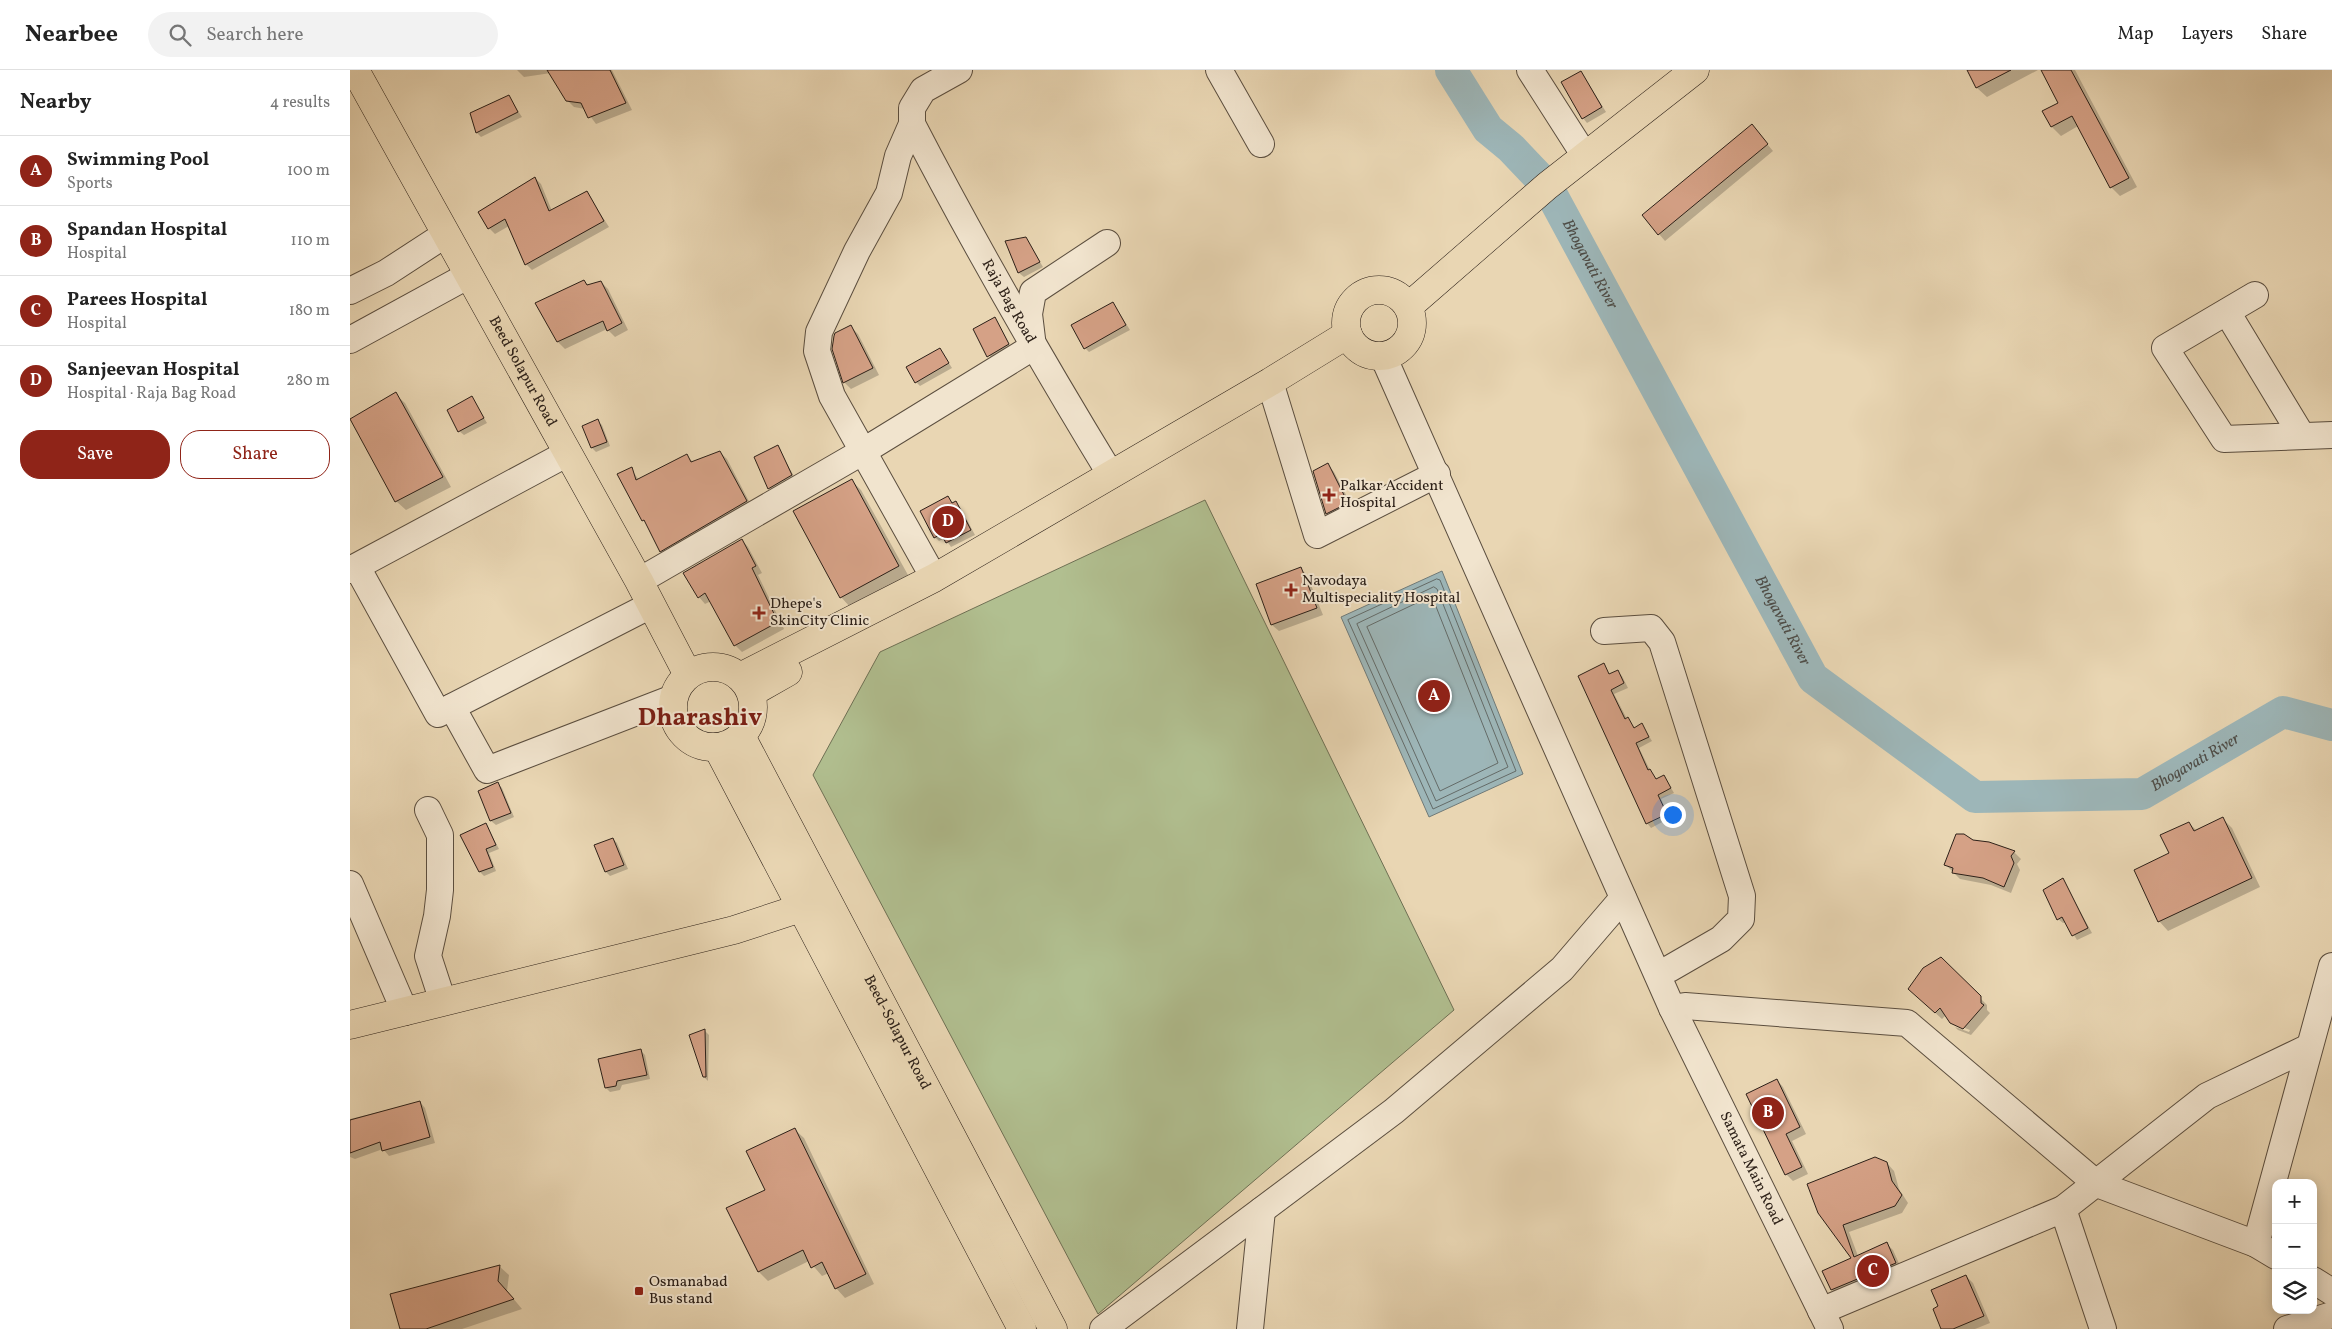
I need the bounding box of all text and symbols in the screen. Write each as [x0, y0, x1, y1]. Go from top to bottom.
search box [148, 12, 498, 57]
text: Nearbee [25, 18, 118, 52]
icon: search [166, 21, 194, 49]
text: Search here [206, 22, 303, 48]
text: Map [2117, 22, 2153, 47]
text: Layers [2181, 22, 2233, 47]
text: Share [2261, 22, 2307, 47]
text: Nearby [20, 88, 91, 117]
text: 4 results [270, 92, 330, 114]
text: Swimming Pool [67, 147, 209, 173]
text: A [30, 160, 42, 182]
text: 100 m [287, 160, 330, 182]
text: Sports [67, 173, 113, 195]
water label: Bhogavati River [1556, 215, 1623, 314]
text: Spandan Hospital [67, 217, 227, 243]
text: B [31, 230, 41, 252]
text: 110 m [291, 230, 330, 252]
text: Hospital [67, 243, 127, 265]
street label: Raja Bag Road [976, 255, 1041, 347]
text: Parees Hospital [67, 287, 207, 313]
text: C [31, 300, 41, 322]
text: 180 m [289, 300, 330, 322]
street label: Beed Solapur Road [483, 312, 562, 431]
text: Hospital [67, 313, 127, 335]
text: Sanjeevan Hospital [67, 357, 240, 383]
text: D [30, 370, 42, 392]
text: 280 m [286, 370, 330, 392]
text: Hospital · Raja Bag Road [67, 383, 236, 405]
button: Save [20, 430, 170, 479]
button: Share [180, 430, 330, 479]
place label: Palkar Accident Hospital [1340, 476, 1444, 514]
marker: Palkar Accident Hospital [1322, 488, 1336, 502]
pin: D [932, 503, 964, 541]
place label: Navodaya Multispeciality Hospital [1302, 571, 1460, 609]
water label: Bhogavati River [1749, 572, 1816, 671]
marker: Navodaya Multispeciality Hospital [1284, 583, 1298, 597]
place label: Dhepe's SkinCity Clinic [770, 594, 869, 632]
marker: Dhepe's SkinCity Clinic [752, 606, 766, 620]
pin: A [1418, 677, 1450, 715]
district label: Dharashiv [638, 701, 762, 736]
water label: Bhogavati River [2147, 728, 2245, 797]
your location [1660, 802, 1686, 828]
street label: Beed-Solapur Road [858, 971, 936, 1093]
pin: B [1752, 1094, 1784, 1132]
street label: Samata Main Road [1714, 1108, 1788, 1229]
map controls [2272, 1179, 2317, 1314]
button: + [2272, 1179, 2317, 1224]
button: − [2272, 1224, 2317, 1269]
pin: C [1857, 1252, 1889, 1290]
button: layers [2272, 1269, 2317, 1314]
place label: Osmanabad Bus stand [649, 1272, 728, 1310]
marker: Osmanabad Bus stand [633, 1285, 645, 1297]

